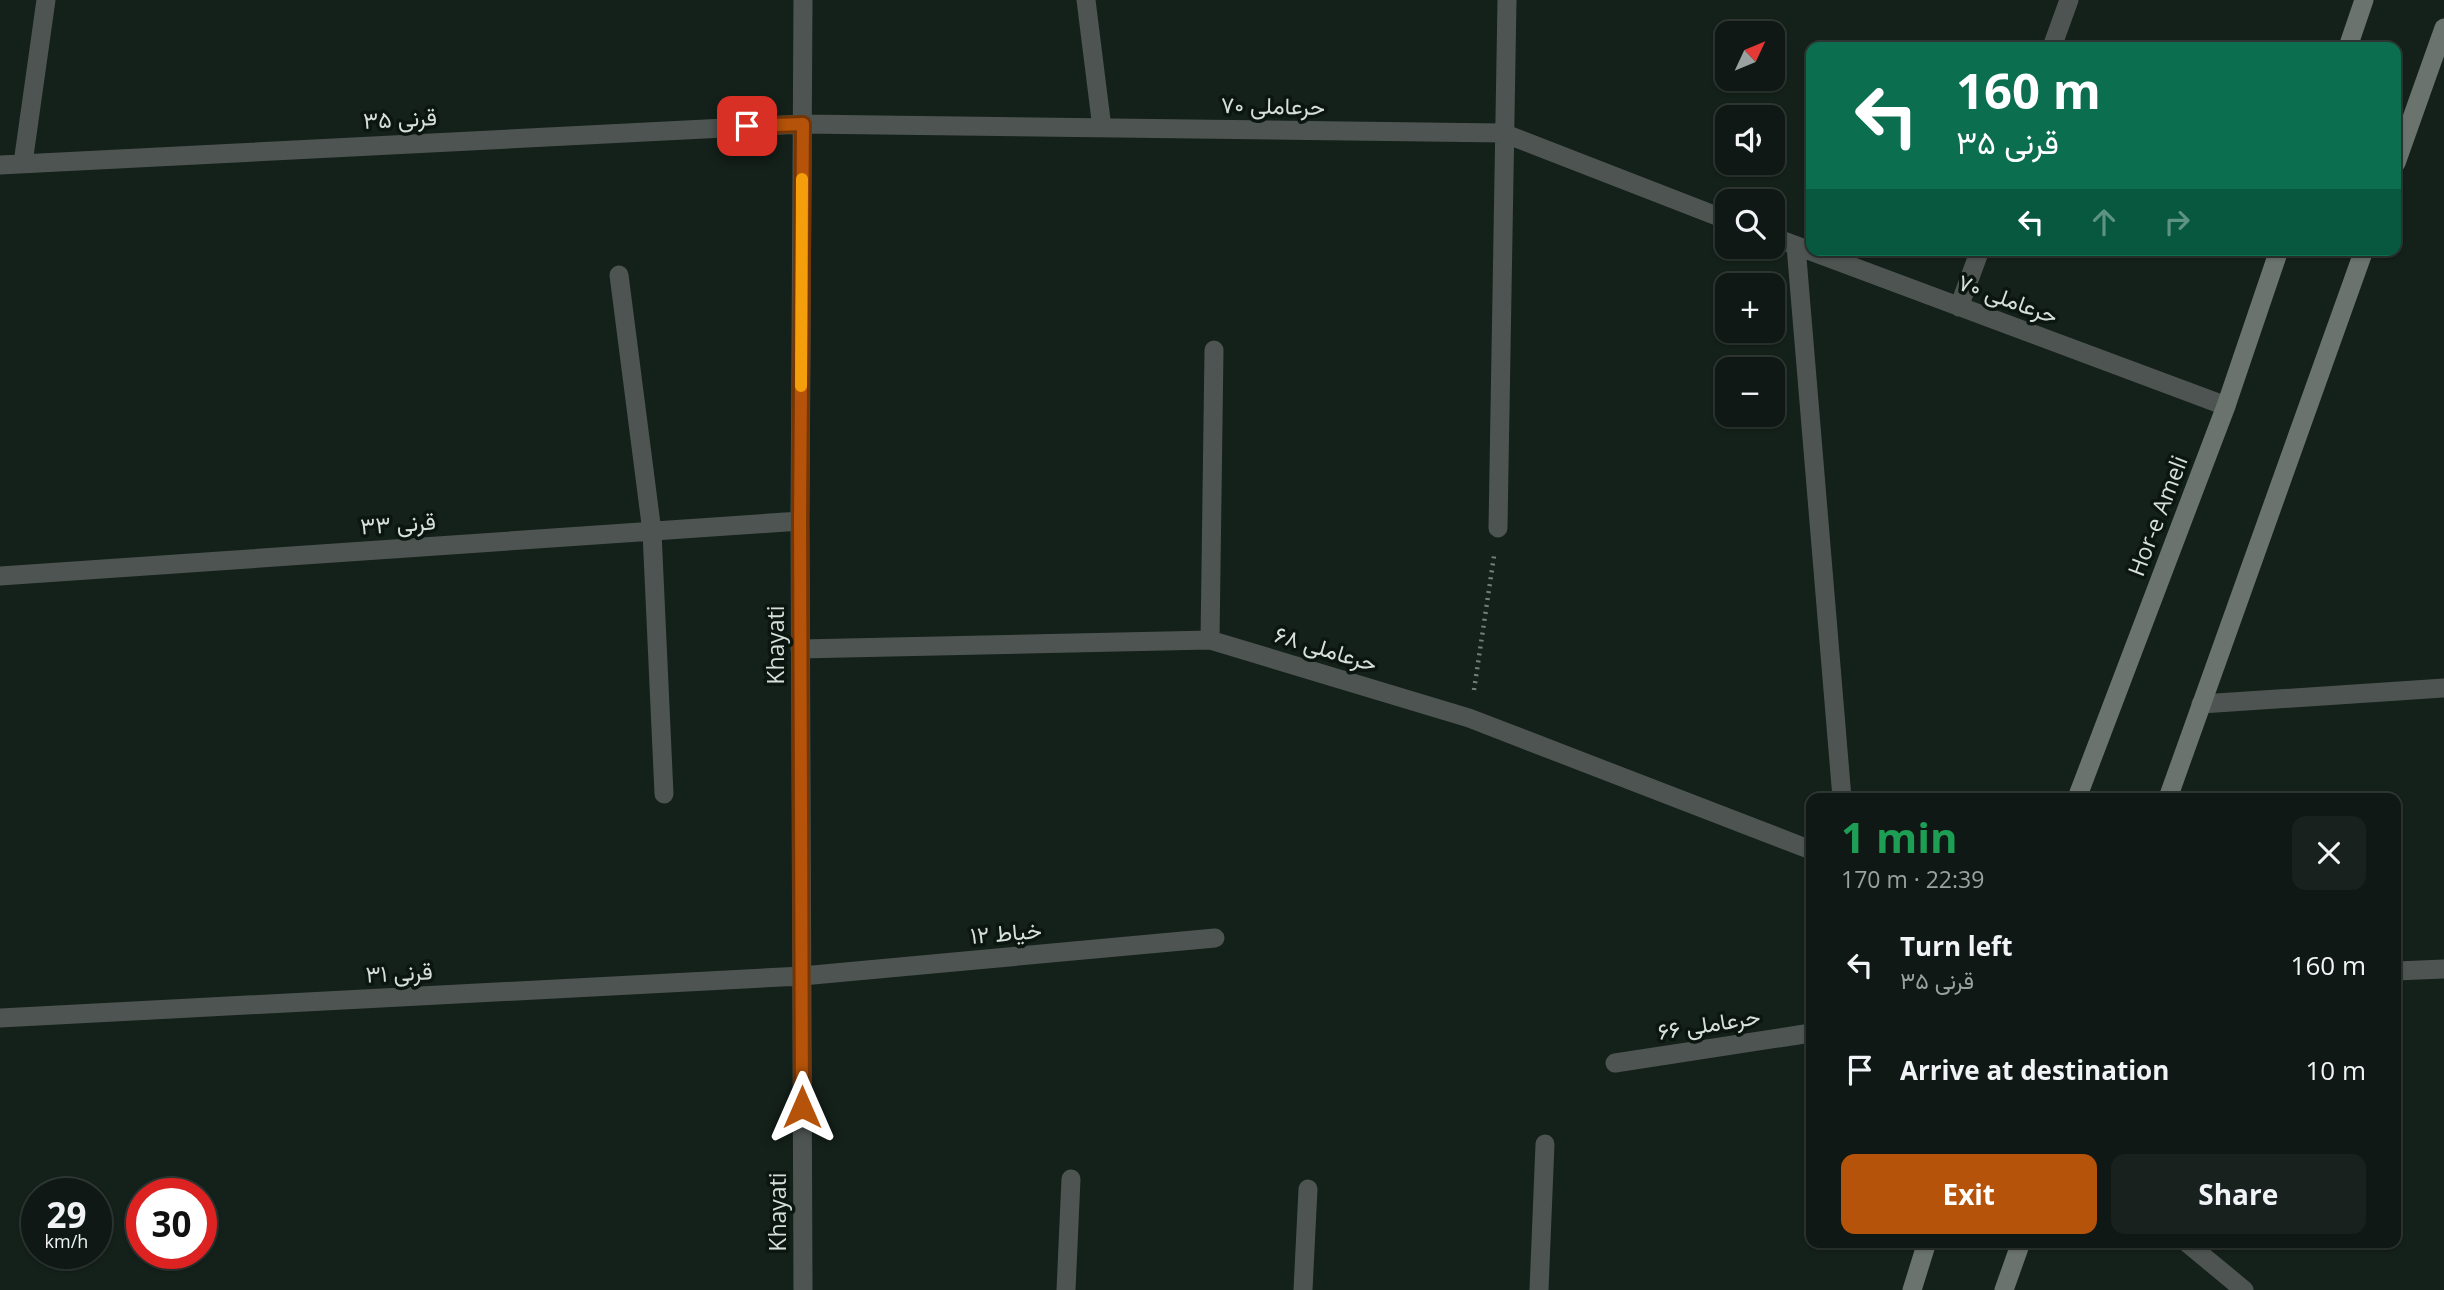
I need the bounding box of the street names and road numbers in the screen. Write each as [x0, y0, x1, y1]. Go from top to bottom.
street label: حرعاملی ۷۰ [1221, 88, 1325, 122]
street label: قرنی ۳۵ [362, 100, 438, 136]
street label: حرعاملی ۷۰ [1954, 265, 2063, 331]
street label: Hor-e Ameli [2119, 451, 2195, 581]
street label: قرنی ۳۳ [359, 504, 437, 542]
street label: Khayati [759, 605, 791, 685]
street label: حرعاملی ۶۸ [1271, 617, 1382, 679]
street label: خیاط ۱۲ [969, 913, 1043, 951]
street label: قرنی ۳۱ [365, 954, 433, 990]
street label: حرعاملی ۶۶ [1655, 999, 1762, 1047]
street label: Khayati [761, 1172, 793, 1252]

